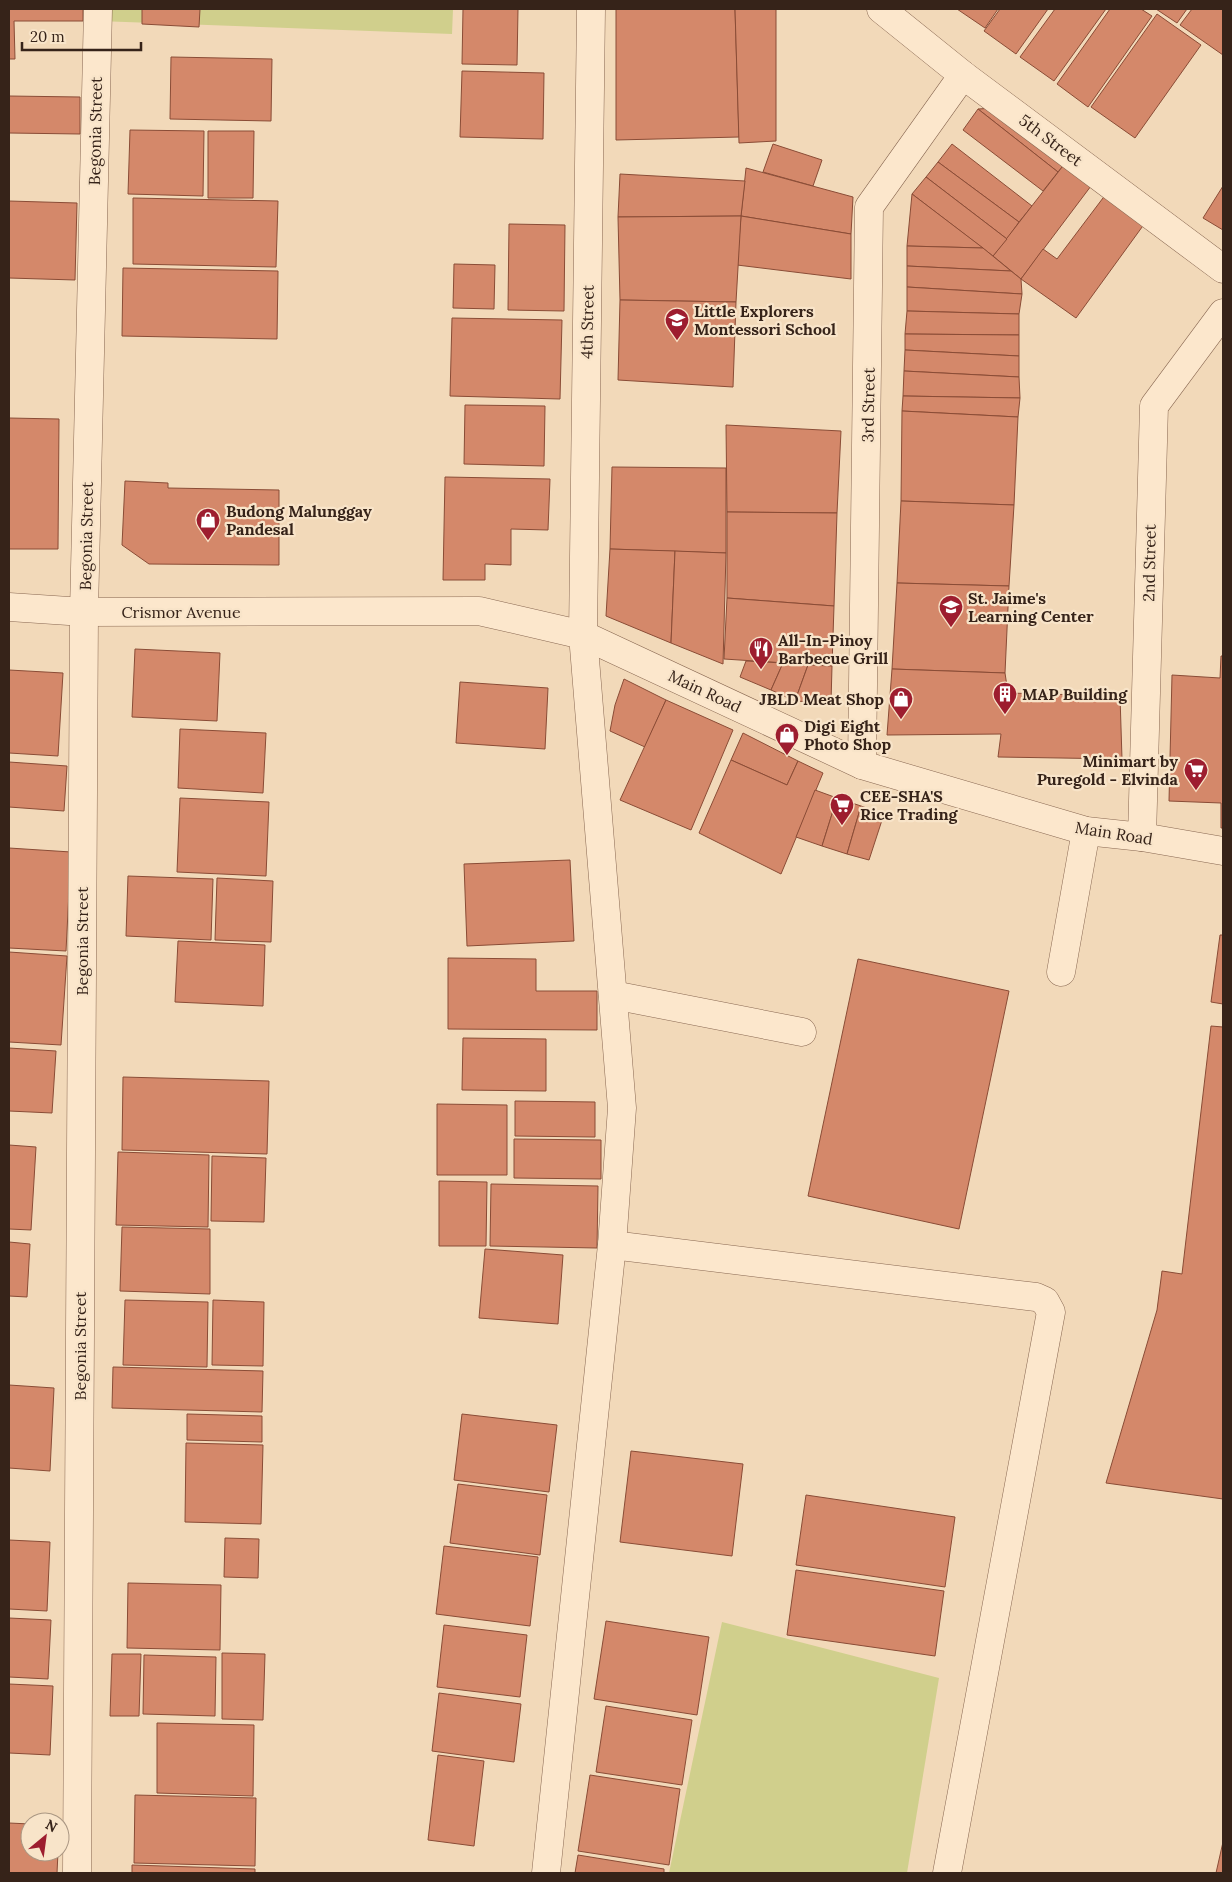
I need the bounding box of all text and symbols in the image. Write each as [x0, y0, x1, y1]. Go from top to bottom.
scale bar [22, 20, 141, 52]
text: 20 m [30, 27, 65, 46]
street label: Begonia Street [84, 76, 106, 186]
street label: 5th Street [1015, 110, 1087, 171]
street label: 4th Street [576, 284, 598, 359]
place label: Little Explorers Montessori School [694, 301, 836, 339]
school or university icon: Little Explorers Montessori School [664, 307, 690, 341]
street label: 3rd Street [857, 367, 879, 443]
street label: Begonia Street [75, 481, 97, 591]
place label: Budong Malunggay Pandesal [226, 501, 372, 539]
shop icon: Budong Malunggay Pandesal [195, 507, 221, 541]
street label: 2nd Street [1138, 523, 1160, 602]
place label: St. Jaime's Learning Center [968, 588, 1094, 626]
school or university icon: St. Jaime's Learning Center [938, 594, 964, 628]
street label: Crismor Avenue [121, 602, 241, 622]
place label: All-In-Pinoy Barbecue Grill [778, 630, 888, 668]
restaurant icon: All-In-Pinoy Barbecue Grill [748, 636, 774, 670]
street label: Main Road [665, 665, 745, 717]
building icon: MAP Building [992, 681, 1018, 715]
place label: MAP Building [1022, 684, 1128, 704]
shop icon: JBLD Meat Shop [888, 686, 914, 720]
place label: JBLD Meat Shop [759, 689, 884, 709]
place label: Digi Eight Photo Shop [804, 716, 891, 754]
shop icon: Digi Eight Photo Shop [774, 722, 800, 756]
place label: Minimart by Puregold - Elvinda [1037, 751, 1179, 789]
supermarket icon: Minimart by Puregold - Elvinda [1183, 757, 1209, 791]
place label: CEE-SHA'S Rice Trading [860, 786, 959, 824]
supermarket icon: CEE-SHA'S Rice Trading [829, 792, 855, 826]
street label: Main Road [1074, 817, 1155, 849]
street label: Begonia Street [72, 886, 92, 995]
street label: Begonia Street [70, 1291, 90, 1400]
north arrow [20, 1812, 70, 1862]
text: N [42, 1815, 61, 1836]

